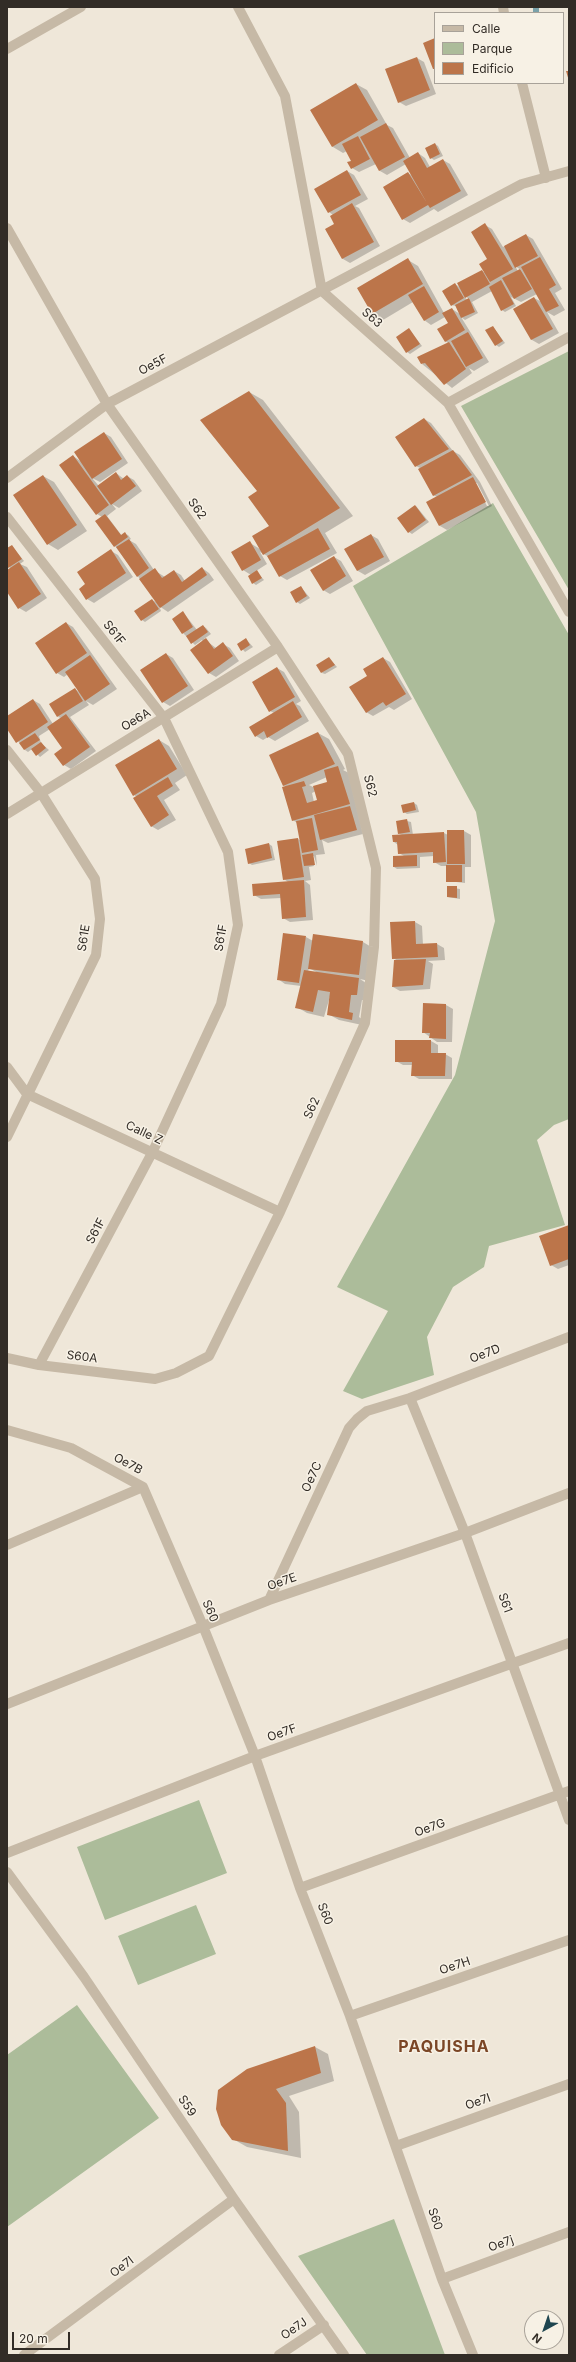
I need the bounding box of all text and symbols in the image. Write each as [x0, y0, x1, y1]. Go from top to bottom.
legend [434, 12, 564, 84]
text: Calle [472, 21, 500, 36]
text: Parque [472, 41, 512, 56]
text: Edificio [472, 61, 514, 76]
street label: S63 [359, 305, 385, 331]
street label: Oe5F [136, 351, 170, 379]
street label: S62 [185, 496, 209, 522]
street label: S61F [100, 618, 128, 648]
street label: Oe6A [119, 706, 153, 734]
street label: S62 [360, 773, 380, 799]
street label: S61E [75, 923, 93, 953]
street label: S61F [212, 923, 230, 953]
street label: S62 [301, 1095, 323, 1121]
street label: Calle Z [123, 1118, 165, 1148]
street label: S61F [83, 1216, 109, 1246]
street label: Oe7D [468, 1342, 502, 1366]
street label: S60A [66, 1348, 98, 1366]
street label: Oe7B [111, 1450, 145, 1478]
street label: Oe7C [299, 1460, 325, 1494]
street label: Oe7E [265, 1570, 299, 1594]
street label: S61 [495, 1591, 515, 1615]
street label: S60 [199, 1598, 221, 1624]
street label: Oe7F [265, 1721, 299, 1745]
street label: Oe7G [413, 1816, 447, 1840]
street label: S60 [314, 1901, 336, 1927]
street label: Oe7H [438, 1954, 472, 1978]
district label: PAQUISHA [398, 2037, 490, 2057]
street label: Oe7I [463, 2091, 493, 2113]
street label: S59 [175, 2093, 199, 2119]
street label: S60 [424, 2206, 446, 2232]
street label: Oe7j [486, 2233, 516, 2255]
street label: Oe7I [107, 2253, 137, 2281]
north arrow [524, 2310, 564, 2350]
street label: Oe7J [278, 2315, 310, 2343]
scale bar [14, 2324, 72, 2350]
text: N [529, 2330, 545, 2346]
text: 20 m [19, 2331, 48, 2346]

